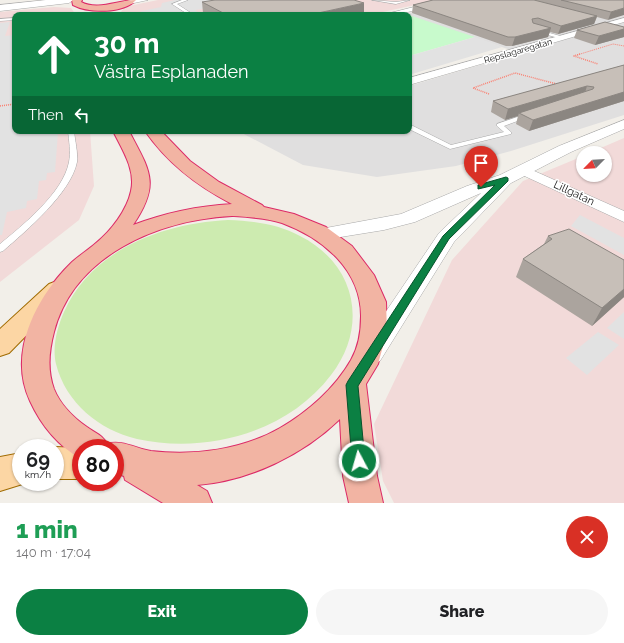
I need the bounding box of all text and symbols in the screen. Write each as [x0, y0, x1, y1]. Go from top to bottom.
text: 30 m [94, 27, 160, 60]
icon: ahead [28, 28, 80, 80]
street label: Repslagaregatan [483, 36, 553, 66]
text: Västra Esplanaden [94, 61, 249, 82]
icon: left [71, 104, 93, 126]
text: Then [28, 106, 63, 124]
pin [464, 146, 498, 187]
north arrow [576, 146, 612, 182]
map controls [576, 146, 612, 182]
icon: arrive [470, 152, 492, 174]
street label: Lillgatan [551, 178, 597, 208]
speed limit sign: 80 [72, 439, 124, 491]
position arrow [338, 440, 380, 482]
text: 69 [26, 448, 50, 472]
text: km/h [25, 469, 51, 480]
text: 1 min [16, 515, 78, 544]
button: close [566, 516, 608, 558]
text: 140 m · 17:04 [16, 545, 91, 560]
button: Exit [16, 589, 308, 635]
button: Share [316, 589, 608, 635]

